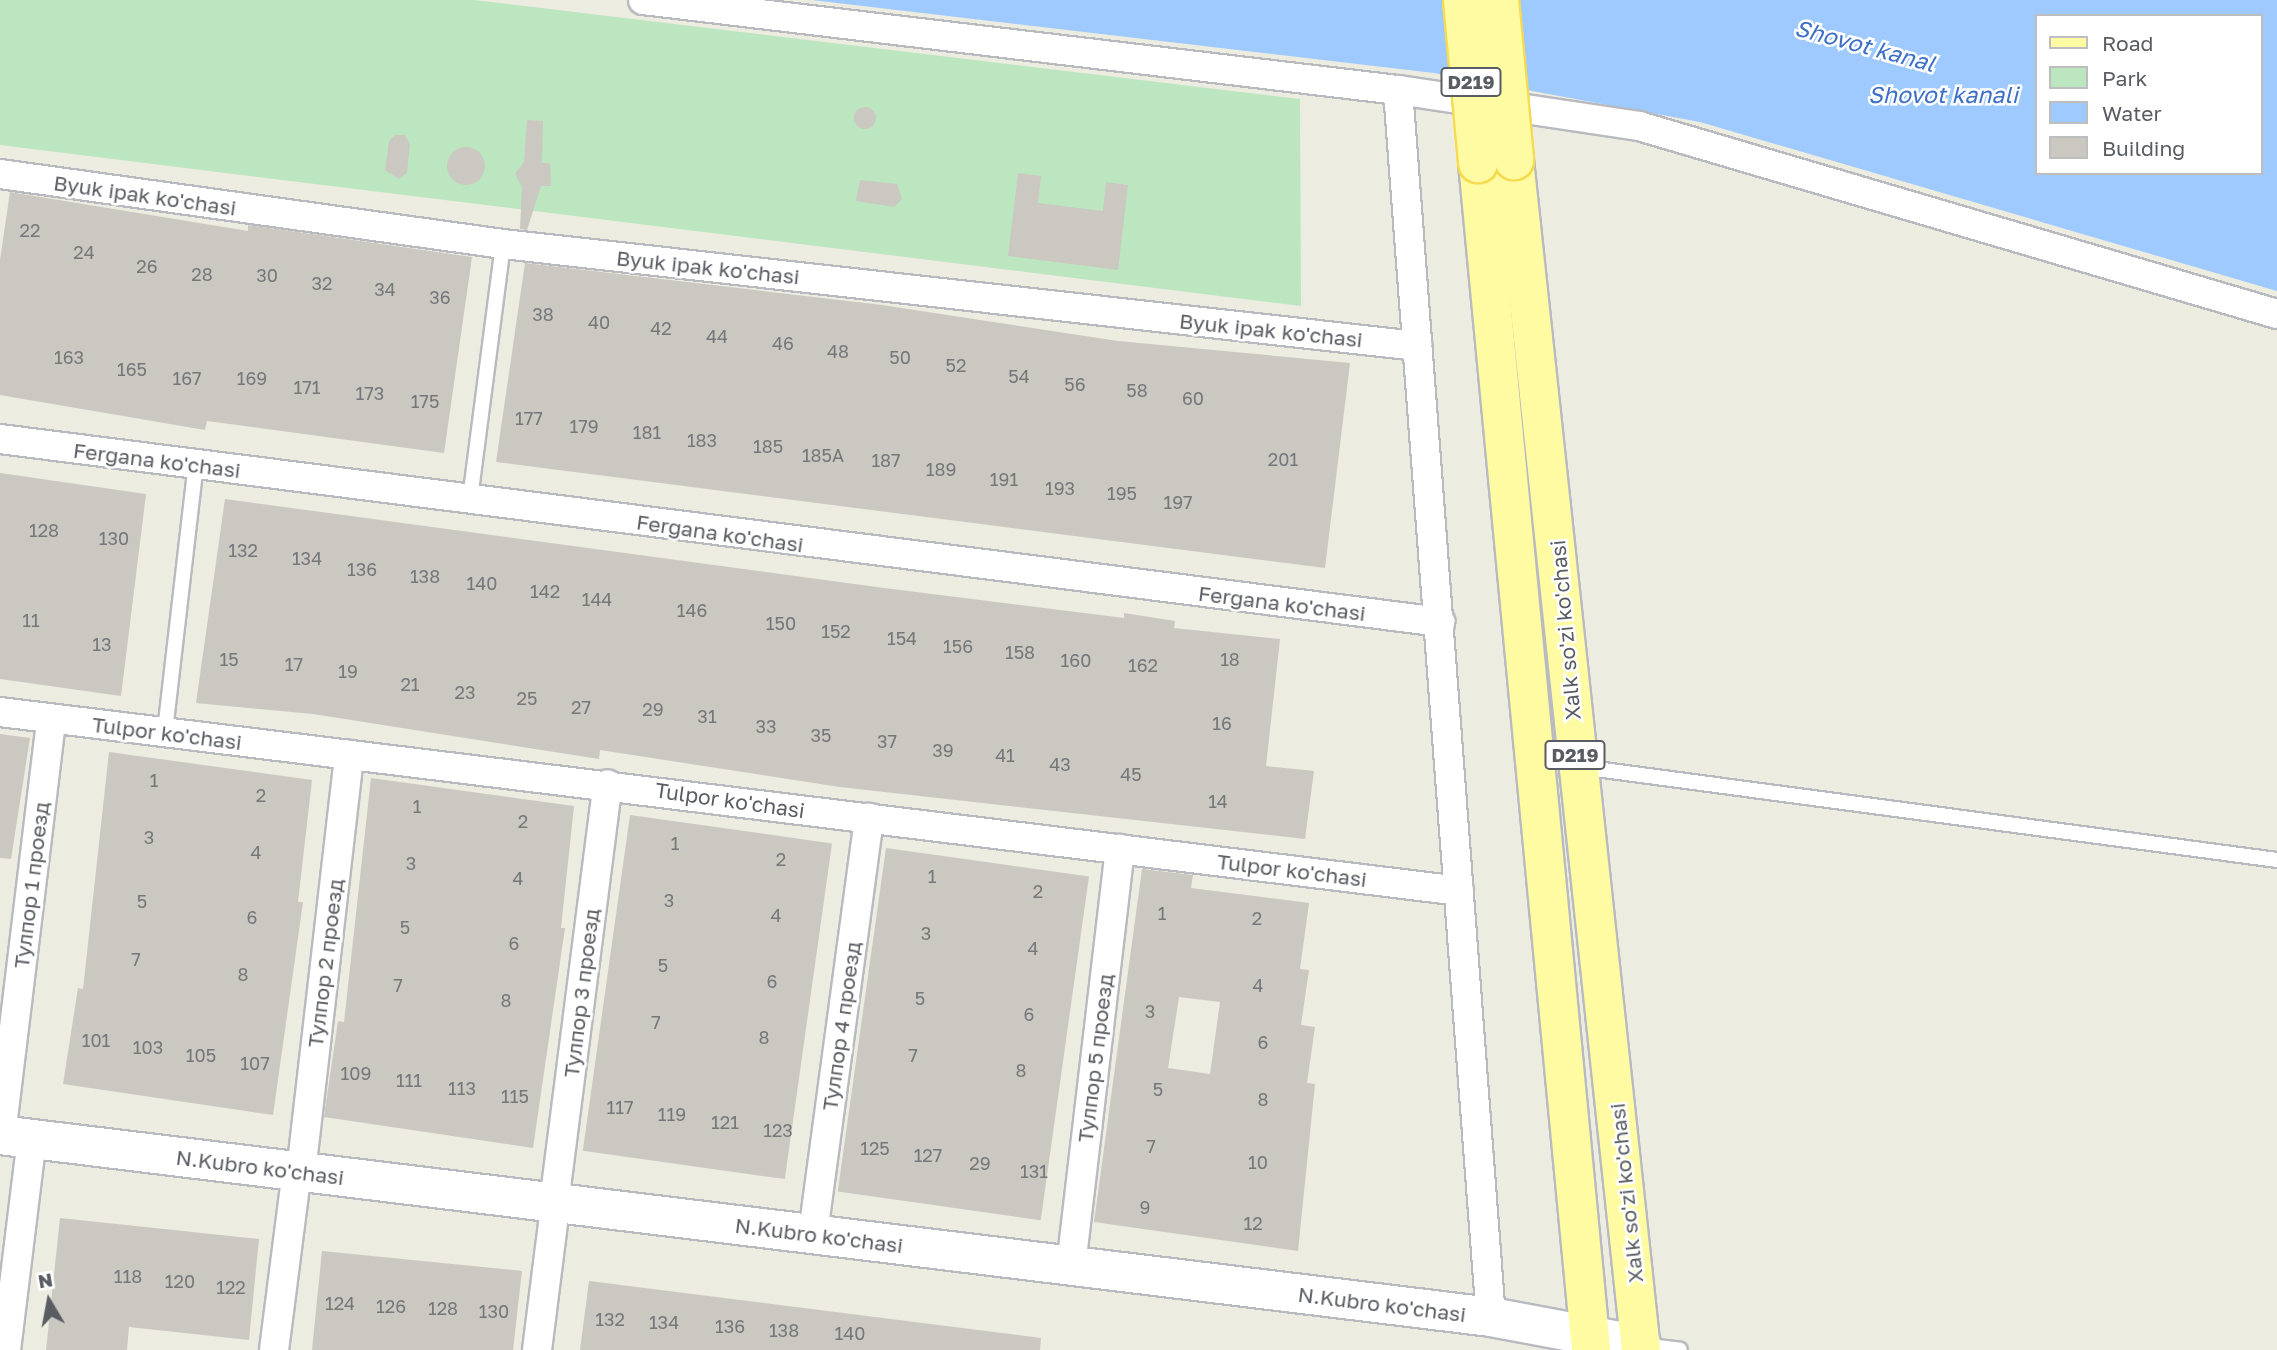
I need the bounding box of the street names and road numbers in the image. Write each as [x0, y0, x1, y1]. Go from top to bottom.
road number: D219 [1440, 66, 1502, 97]
street label: Byuk ipak ko'chasi [52, 170, 238, 220]
street label: Byuk ipak ko'chasi [615, 245, 801, 289]
street label: Byuk ipak ko'chasi [1178, 308, 1364, 352]
street label: Fergana ko'chasi [72, 437, 242, 483]
street label: Fergana ko'chasi [635, 509, 805, 557]
street label: Xalk so'zi ko'chasi [1545, 539, 1585, 721]
street label: Fergana ko'chasi [1197, 580, 1367, 626]
street label: Tulpor ko'chasi [91, 711, 243, 755]
road number: D219 [1544, 740, 1606, 770]
street label: Tulpor ko'chasi [654, 777, 806, 823]
street label: Тулпор 1 проезд [8, 800, 54, 970]
street label: Tulpor ko'chasi [1216, 848, 1368, 892]
street label: Тулпор 2 проезд [302, 877, 348, 1049]
street label: Тулпор 3 проезд [558, 907, 604, 1079]
street label: Тулпор 4 проезд [817, 940, 865, 1112]
street label: Тулпор 5 проезд [1072, 972, 1118, 1144]
street label: Xalk so'zi ko'chasi [1604, 1102, 1648, 1284]
street label: N.Kubro ko'chasi [175, 1144, 345, 1190]
street label: N.Kubro ko'chasi [734, 1212, 904, 1258]
street label: N.Kubro ko'chasi [1297, 1281, 1467, 1327]

